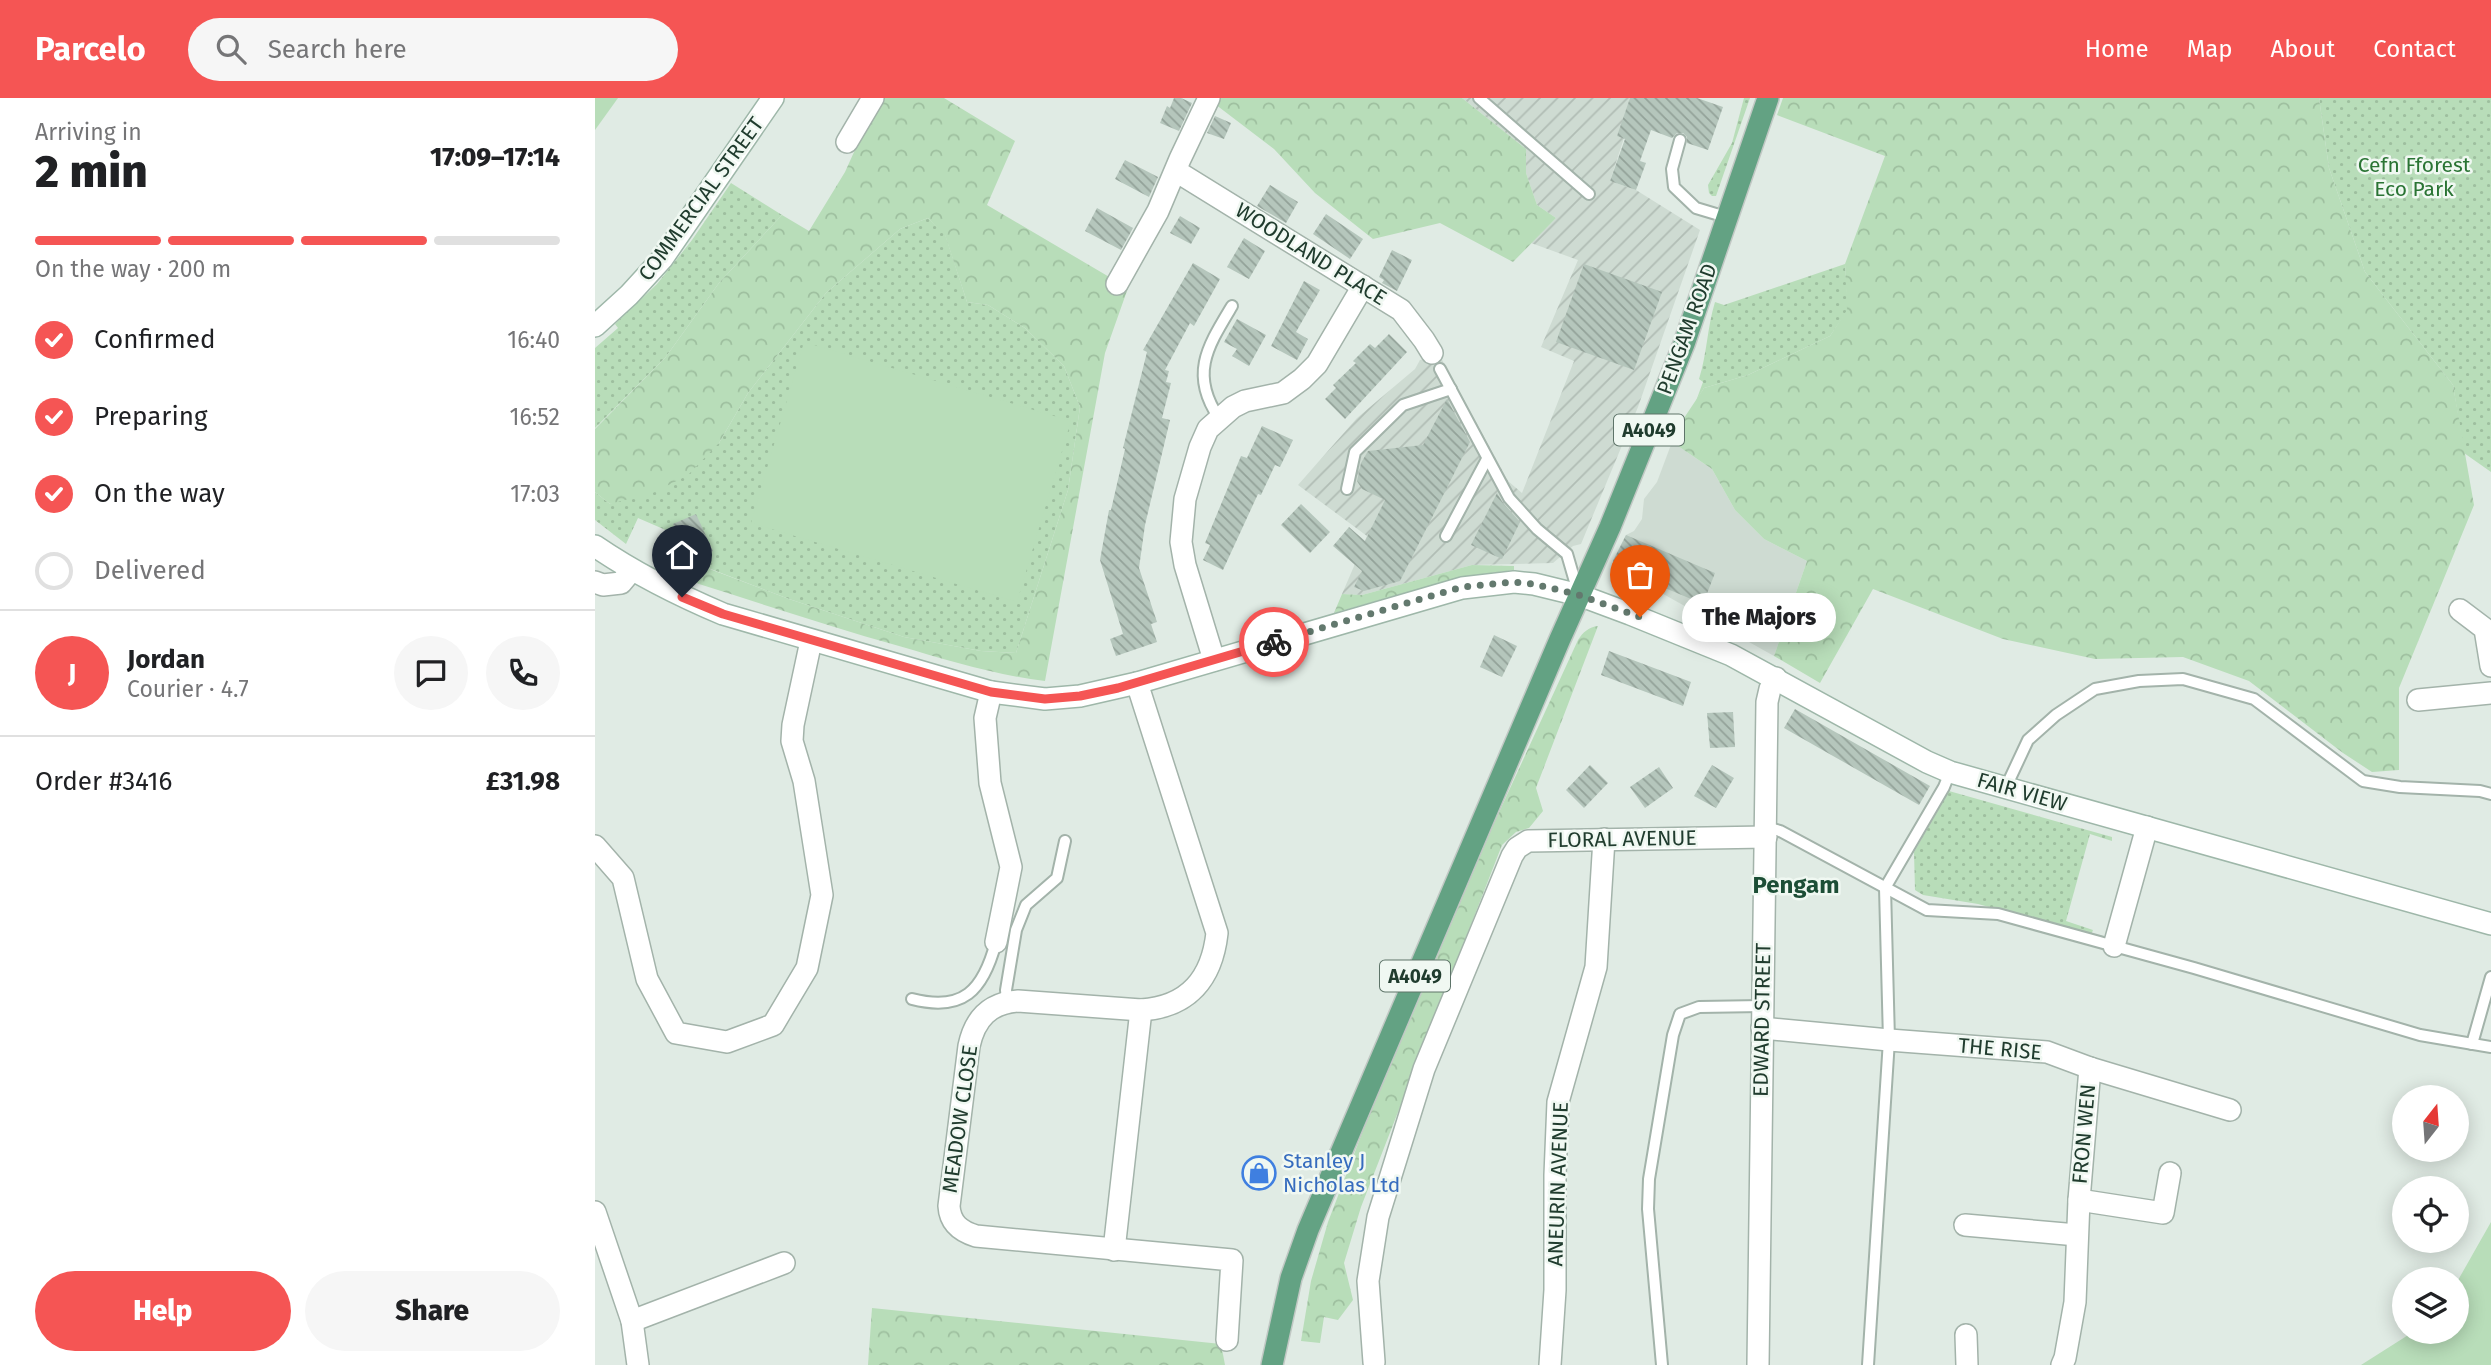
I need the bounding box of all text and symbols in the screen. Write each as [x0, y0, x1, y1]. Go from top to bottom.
search box [188, 18, 678, 81]
text: Parcelo [35, 29, 146, 69]
icon: search [212, 30, 250, 68]
text: Search here [268, 34, 407, 65]
text: Home [2085, 35, 2149, 63]
text: Map [2187, 35, 2233, 63]
text: About [2271, 35, 2335, 63]
text: Contact [2373, 35, 2456, 63]
street label: COMMERCIAL STREET [633, 112, 769, 286]
text: Arriving in [35, 118, 142, 146]
text: 17:09–17:14 [430, 142, 560, 173]
text: 2 min [35, 144, 148, 199]
park label: Cefn Fforest Eco Park [2358, 152, 2471, 202]
street label: WOODLAND PLACE [1231, 197, 1391, 311]
text: On the way · 200 m [35, 255, 231, 283]
street label: PENGAM ROAD [1651, 260, 1723, 398]
icon: check [35, 321, 73, 359]
text: Confirmed [94, 324, 215, 355]
text: 16:40 [507, 326, 560, 354]
icon: check [35, 398, 73, 436]
text: Preparing [94, 401, 207, 432]
text: 16:52 [510, 403, 560, 431]
road number: A4049 [1614, 414, 1684, 446]
icon: check [35, 475, 73, 513]
text: On the way [94, 478, 225, 509]
text: 17:03 [510, 480, 560, 508]
pin [652, 525, 712, 597]
icon: home [663, 536, 701, 574]
pin [1610, 545, 1670, 617]
text: Delivered [94, 555, 206, 586]
icon: bag [1621, 556, 1659, 594]
callout: The Majors [1682, 592, 1836, 642]
text: The Majors [1702, 603, 1816, 631]
courier [1239, 607, 1309, 677]
icon: bike [1255, 623, 1293, 661]
button: chat [394, 636, 468, 710]
button: phone [486, 636, 560, 710]
text: Jordan [127, 644, 205, 675]
text: J [68, 658, 76, 689]
text: Courier · 4.7 [127, 675, 249, 703]
text: Order #3416 [35, 766, 172, 797]
text: £31.98 [486, 766, 560, 797]
street label: FAIR VIEW [1974, 767, 2070, 817]
street label: FLORAL AVENUE [1547, 825, 1697, 853]
district label: Pengam [1753, 871, 1839, 899]
street label: EDWARD STREET [1748, 943, 1776, 1097]
road number: A4049 [1380, 960, 1450, 992]
street label: THE RISE [1957, 1032, 2043, 1066]
street label: MEADOW CLOSE [937, 1043, 983, 1195]
street label: FRON WEN [2067, 1083, 2101, 1185]
north arrow [2392, 1085, 2469, 1162]
map controls [2392, 1085, 2469, 1344]
street label: ANEURIN AVENUE [1542, 1101, 1574, 1267]
place label: Stanley J Nicholas Ltd [1283, 1148, 1400, 1198]
shop icon: Stanley J Nicholas Ltd [1240, 1154, 1278, 1192]
button: locate [2392, 1176, 2469, 1253]
button: layers [2392, 1267, 2469, 1344]
button: Help [35, 1271, 291, 1351]
button: Share [305, 1271, 560, 1351]

